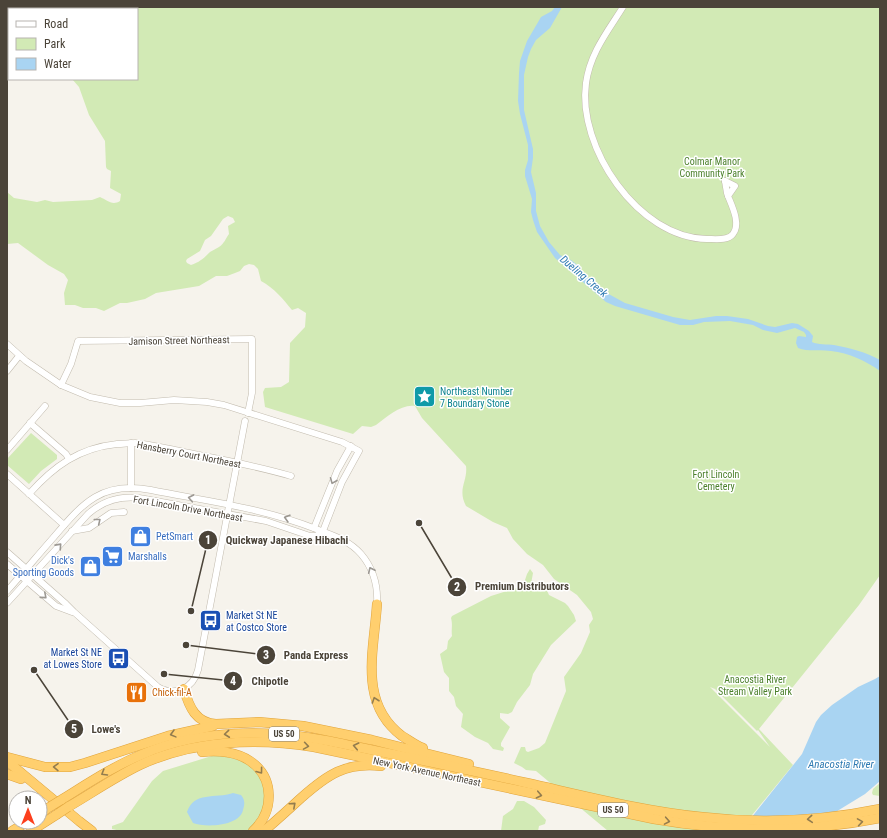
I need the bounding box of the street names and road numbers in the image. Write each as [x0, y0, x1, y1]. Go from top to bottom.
street label: Jamison Street Northeast [128, 334, 230, 347]
street label: Hansberry Court Northeast [136, 439, 242, 470]
street label: Fort Lincoln Drive Northeast [132, 493, 243, 524]
road number: US 50 [269, 727, 299, 741]
street label: New York Avenue Northeast [372, 755, 482, 788]
road number: US 50 [598, 803, 628, 817]

